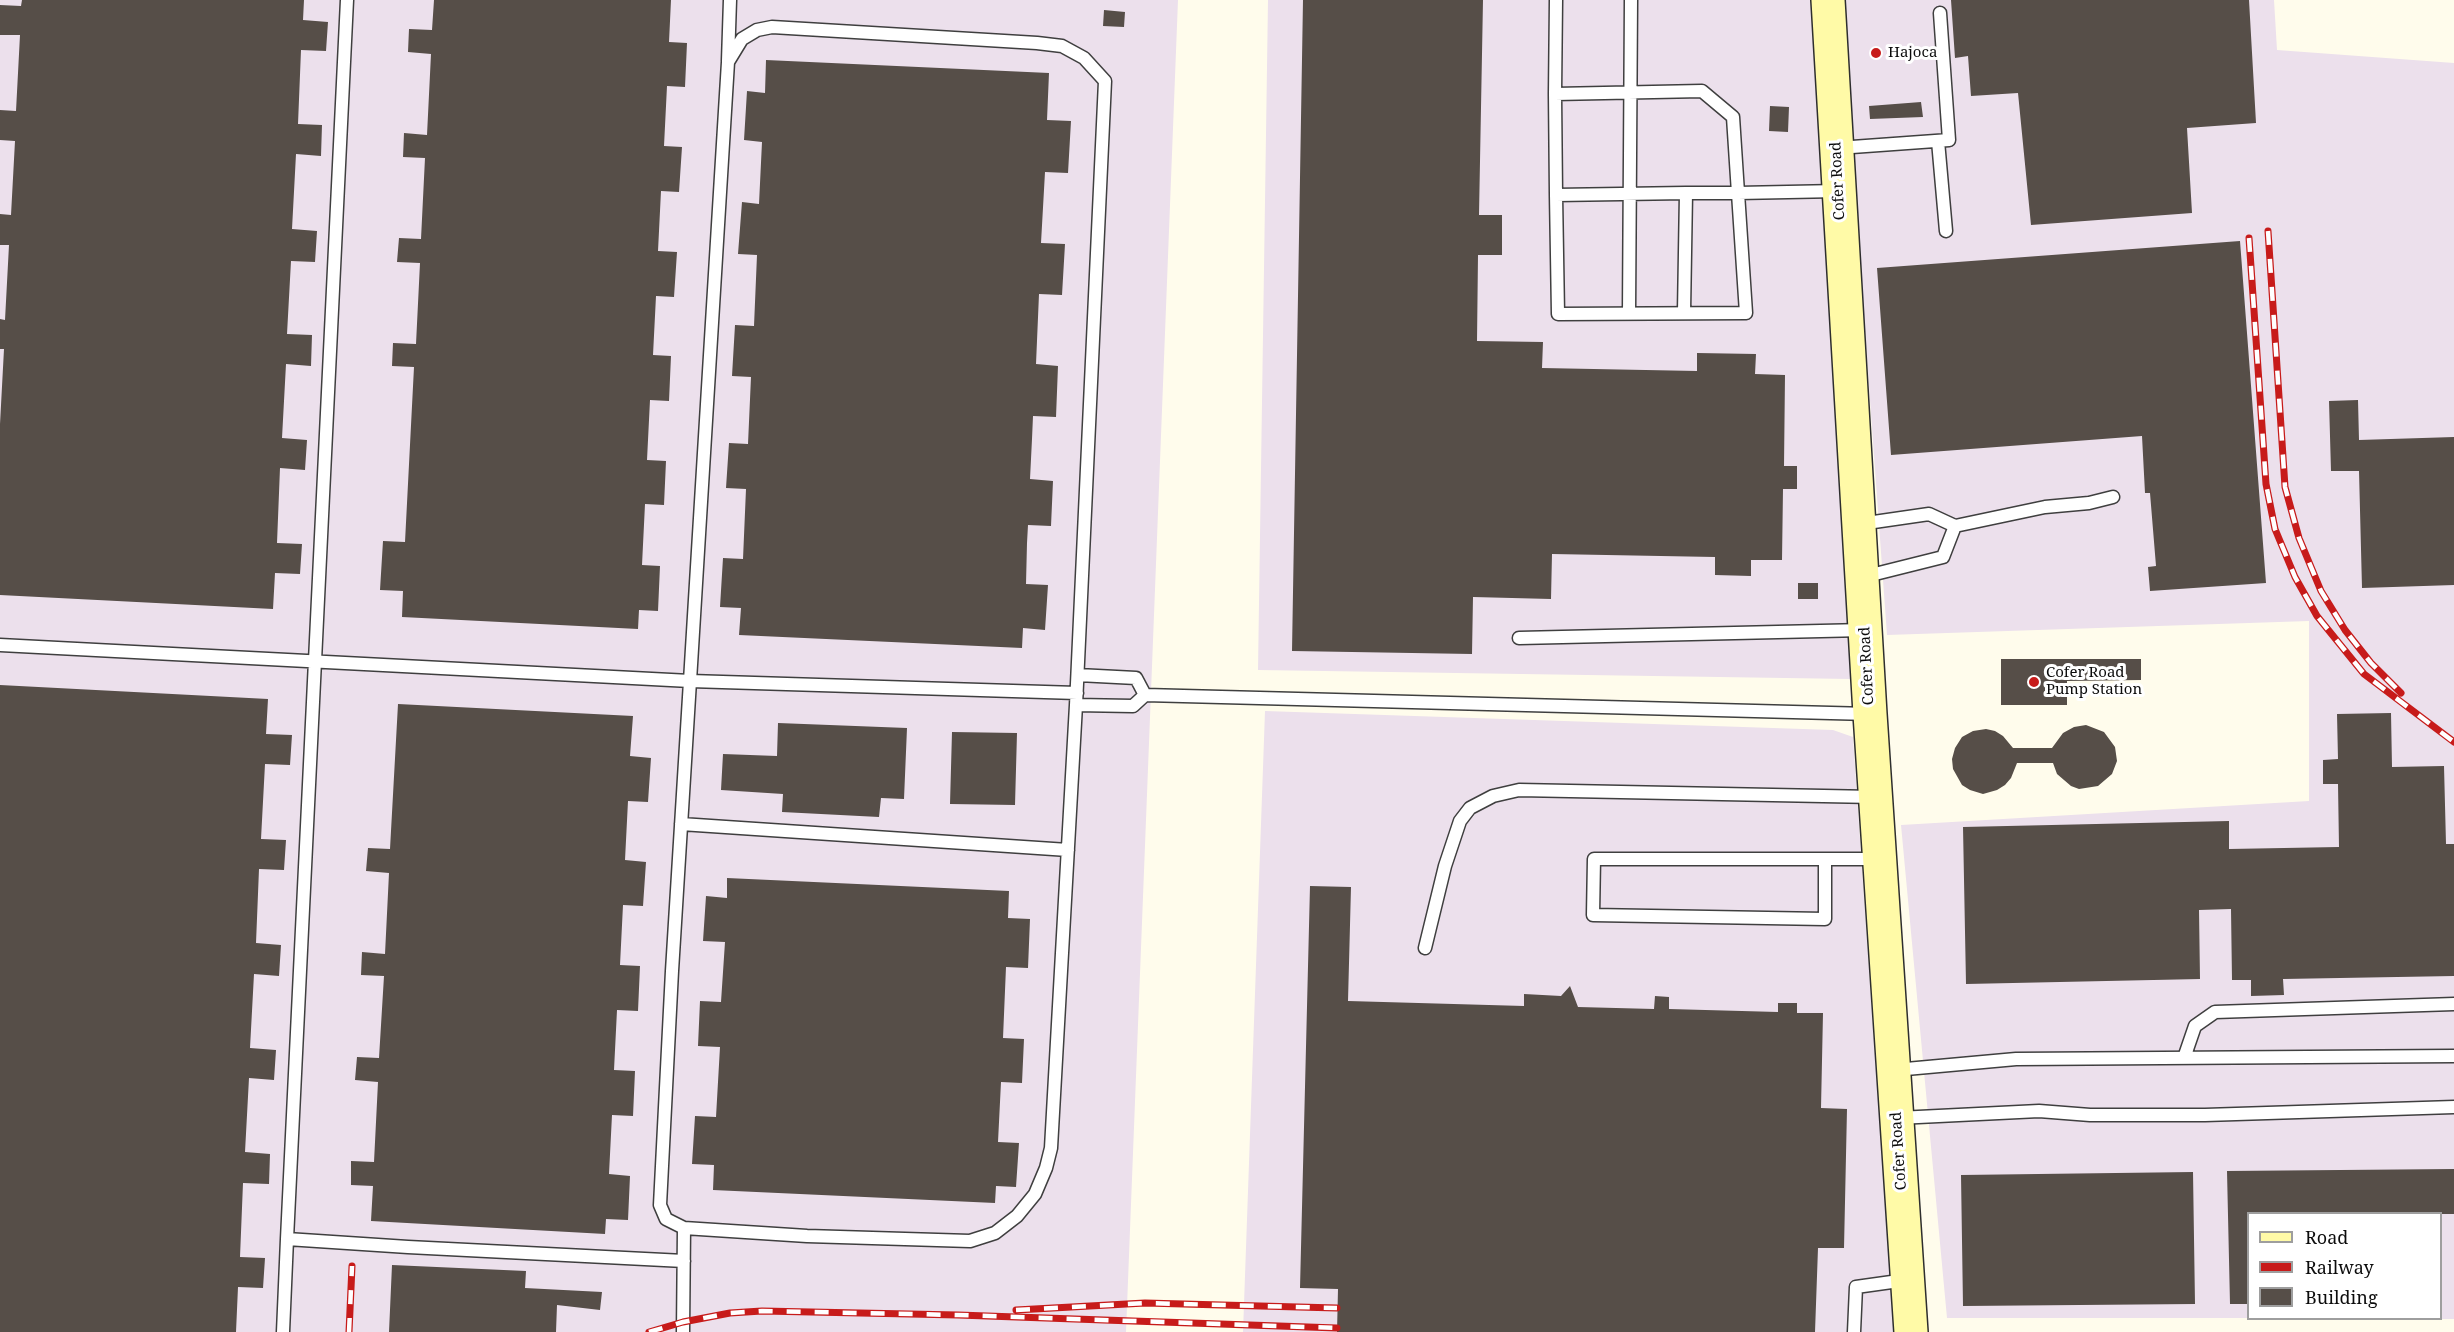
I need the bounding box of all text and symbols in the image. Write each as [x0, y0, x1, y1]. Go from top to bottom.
place label: Hajoca [1888, 44, 1937, 62]
marker: Hajoca [1869, 46, 1883, 60]
street label: Cofer Road [1827, 141, 1849, 221]
street label: Cofer Road [1856, 626, 1878, 706]
place label: Cofer Road Pump Station [2046, 664, 2142, 699]
marker: Cofer Road Pump Station [2027, 675, 2041, 689]
street label: Cofer Road [1887, 1111, 1911, 1191]
legend [2247, 1212, 2442, 1320]
text: Road [2305, 1225, 2348, 1249]
text: Railway [2305, 1255, 2374, 1279]
text: Building [2305, 1285, 2378, 1309]

